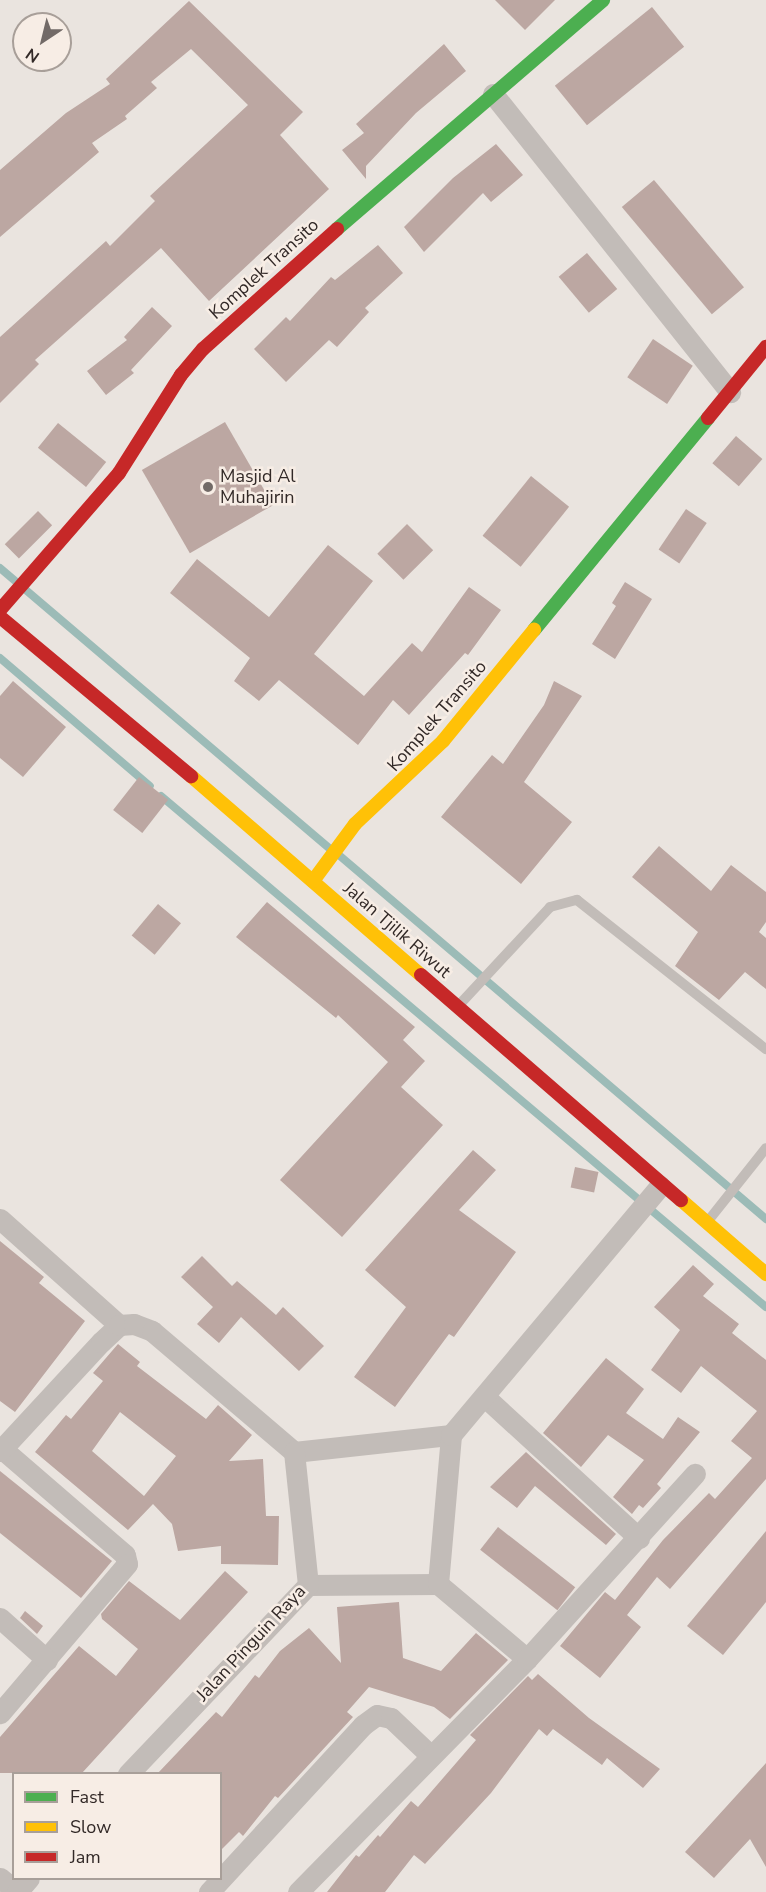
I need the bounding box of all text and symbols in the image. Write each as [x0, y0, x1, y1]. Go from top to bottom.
north arrow [12, 12, 72, 72]
text: N [22, 43, 44, 68]
street label: Komplek Transito [205, 214, 323, 324]
place label: Masjid Al Muhajirin [220, 466, 296, 508]
marker: Masjid Al Muhajirin [201, 480, 215, 494]
street label: Komplek Transito [383, 656, 491, 776]
street label: Jalan Tjilik Riwut [339, 877, 455, 983]
street label: Jalan Pinguin Raya [192, 1581, 310, 1705]
legend [12, 1772, 222, 1880]
text: Fast [70, 1785, 104, 1809]
text: Slow [70, 1815, 111, 1839]
text: Jam [70, 1845, 101, 1869]

